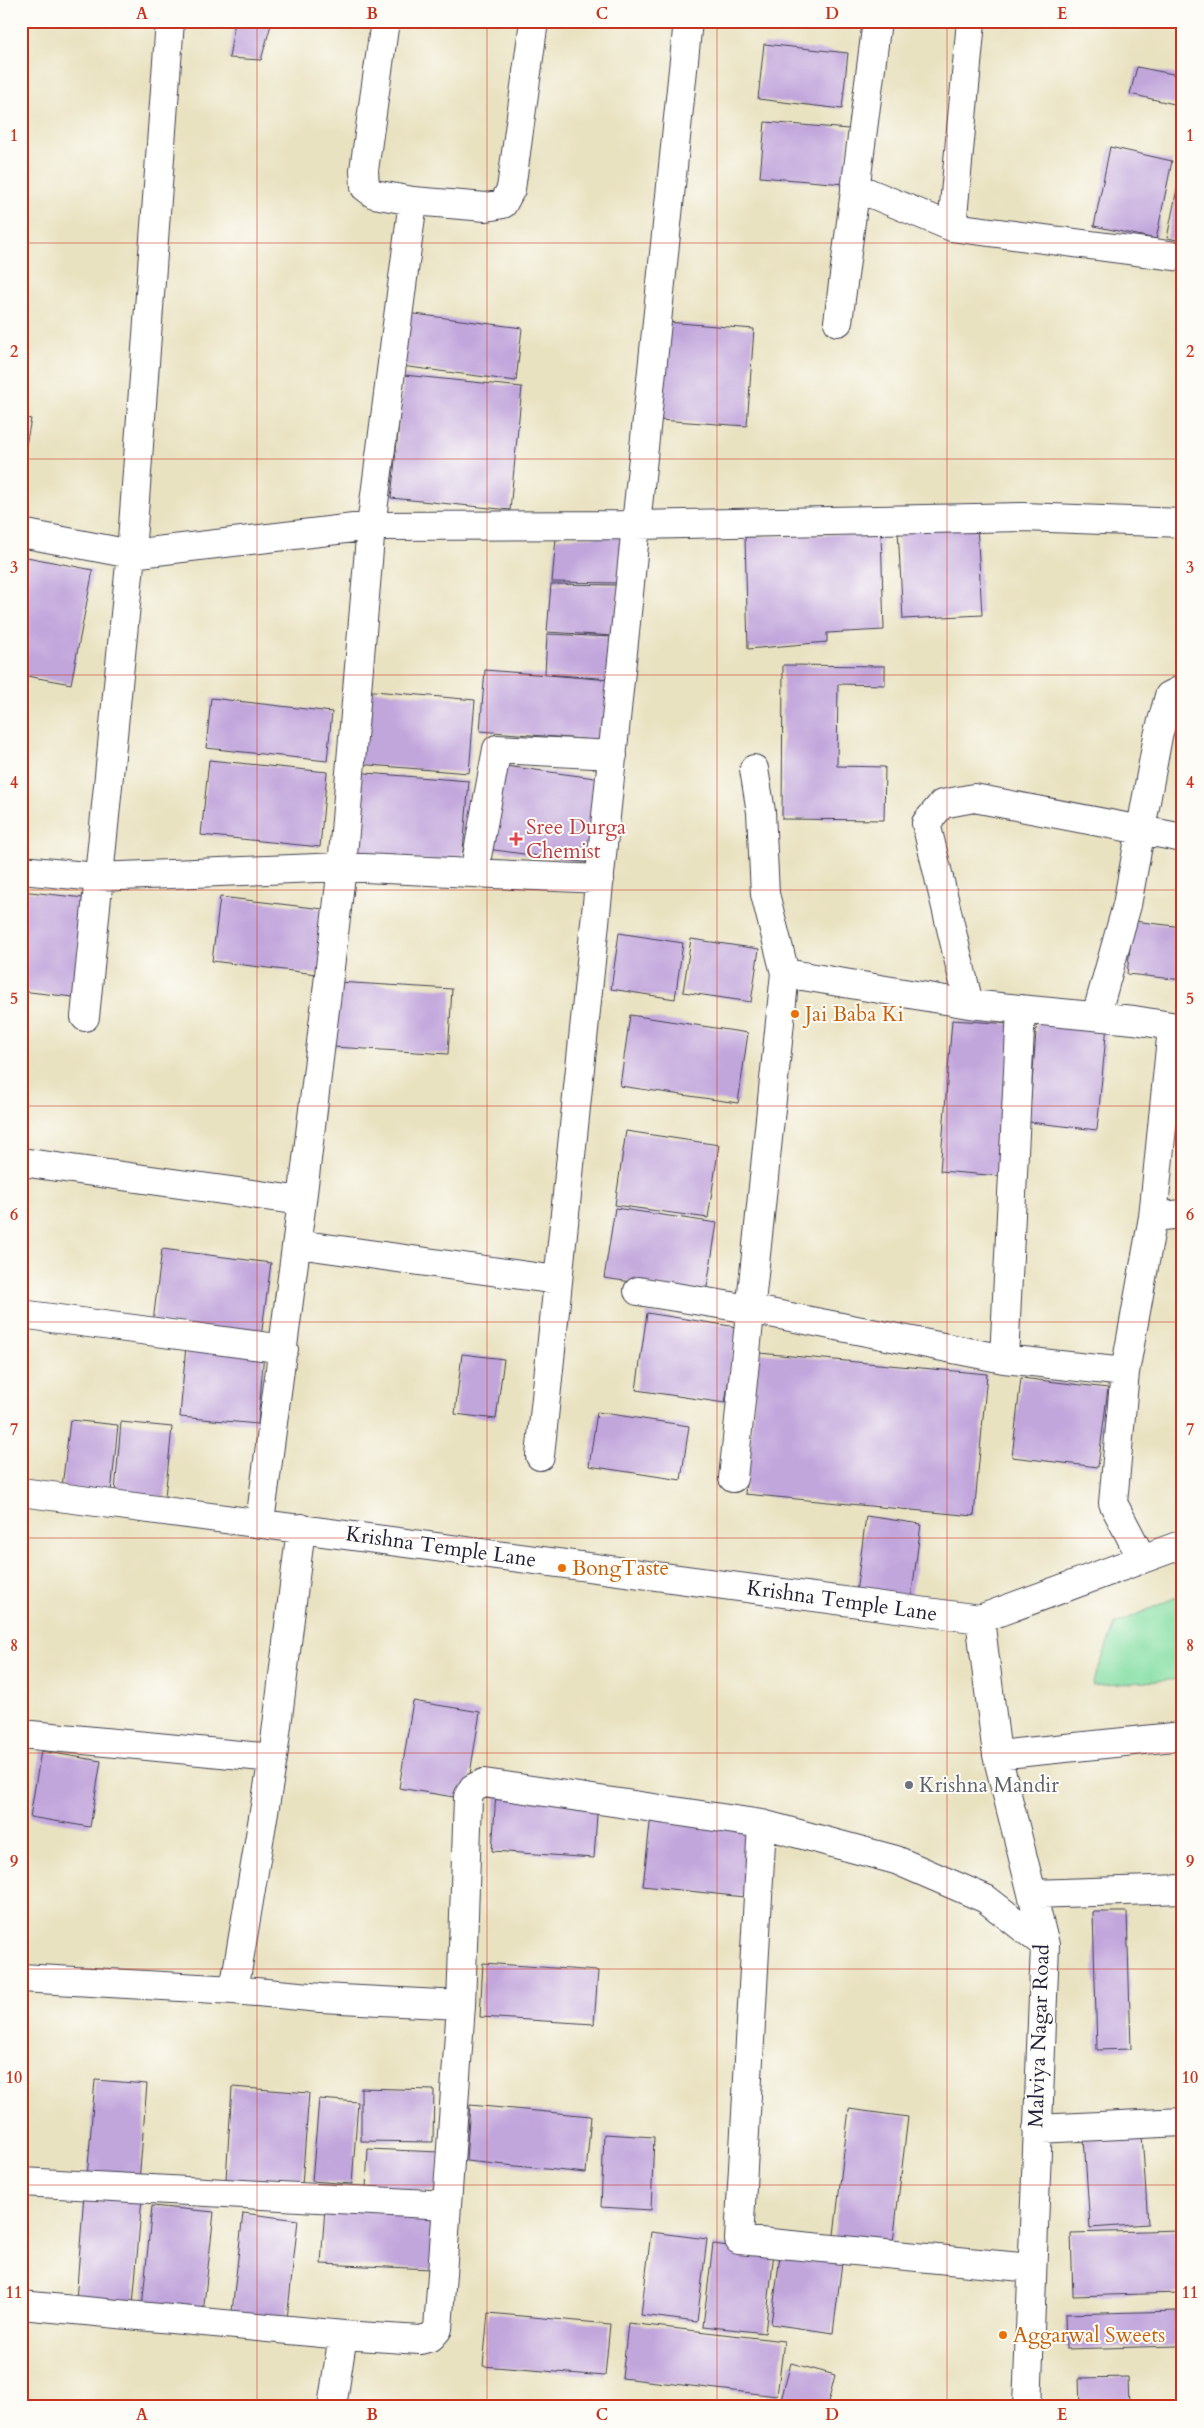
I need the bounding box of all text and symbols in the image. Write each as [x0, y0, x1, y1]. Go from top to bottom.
text: A [136, 3, 148, 25]
text: B [366, 3, 378, 25]
text: C [596, 3, 608, 25]
text: D [825, 3, 839, 25]
text: E [1057, 3, 1067, 25]
text: 1 [10, 125, 18, 147]
text: 1 [1186, 125, 1194, 147]
text: 2 [10, 341, 18, 363]
text: 2 [1186, 341, 1194, 363]
text: 3 [10, 557, 18, 579]
text: 3 [1186, 557, 1194, 579]
text: 4 [10, 772, 18, 794]
text: 4 [1186, 772, 1194, 794]
place label: Sree Durga Chemist [526, 813, 626, 866]
marker: Sree Durga Chemist [510, 833, 522, 845]
text: 5 [10, 988, 18, 1010]
text: 5 [1186, 988, 1194, 1010]
place label: Jai Baba Ki [802, 1000, 904, 1029]
marker: Jai Baba Ki [789, 1008, 801, 1020]
text: 6 [10, 1204, 18, 1226]
text: 6 [1186, 1204, 1194, 1226]
text: 7 [10, 1419, 18, 1441]
text: 7 [1186, 1419, 1194, 1441]
street label: Krishna Temple Lane [344, 1519, 538, 1575]
place label: BongTaste [572, 1554, 669, 1583]
marker: BongTaste [556, 1562, 568, 1574]
street label: Krishna Temple Lane [745, 1573, 939, 1629]
text: 8 [10, 1635, 18, 1657]
text: 8 [1186, 1635, 1194, 1657]
place label: Krishna Mandir [919, 1771, 1059, 1800]
marker: Krishna Mandir [903, 1779, 915, 1791]
text: 9 [10, 1851, 18, 1873]
text: 9 [1186, 1851, 1194, 1873]
street label: Malviya Nagar Road [1021, 1944, 1057, 2128]
text: 10 [6, 2067, 22, 2089]
text: 10 [1182, 2067, 1198, 2089]
text: 11 [6, 2282, 22, 2304]
text: 11 [1182, 2282, 1198, 2304]
place label: Aggarwal Sweets [1013, 2321, 1165, 2350]
marker: Aggarwal Sweets [997, 2329, 1009, 2341]
text: A [136, 2404, 148, 2426]
text: B [366, 2404, 378, 2426]
text: C [596, 2404, 608, 2426]
text: D [825, 2404, 839, 2426]
text: E [1057, 2404, 1067, 2426]

